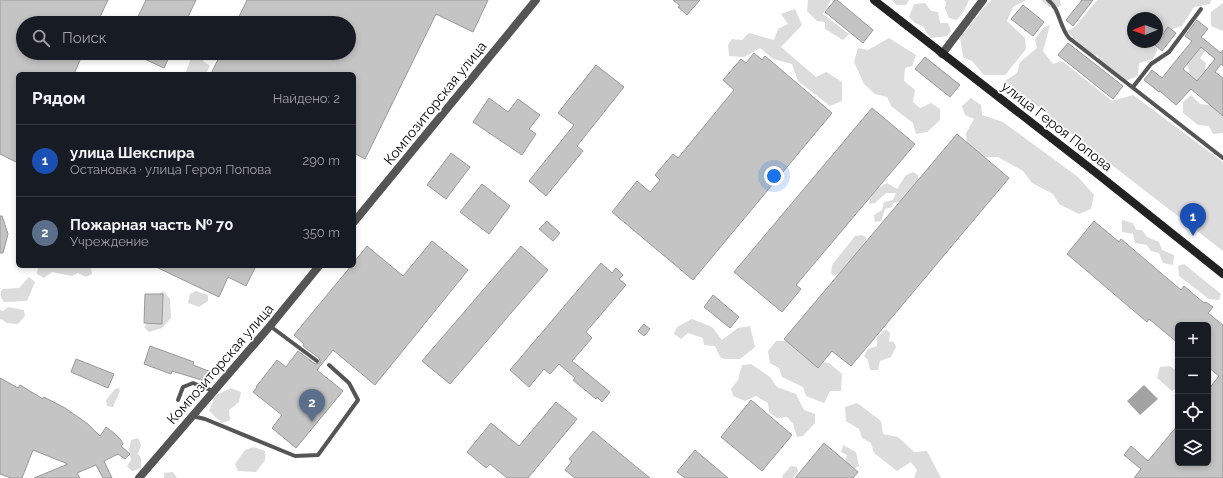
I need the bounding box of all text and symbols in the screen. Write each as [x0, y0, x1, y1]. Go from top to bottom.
north arrow [1127, 12, 1163, 48]
search box [16, 16, 356, 60]
icon: search [30, 27, 52, 49]
text: Поиск [62, 29, 107, 47]
street label: Композиторская улица [380, 38, 490, 168]
street label: улица Героя Попова [998, 78, 1116, 174]
text: Рядом [32, 88, 85, 108]
text: Найдено: 2 [273, 91, 340, 106]
text: улица Шекспира [70, 144, 195, 162]
text: 1 [42, 153, 48, 168]
text: 290 m [302, 153, 340, 168]
text: Остановка · улица Героя Попова [70, 162, 271, 177]
your location [764, 166, 784, 186]
pin: 1 [1180, 203, 1206, 236]
text: Пожарная часть № 70 [70, 216, 233, 234]
text: 2 [41, 225, 49, 240]
text: 350 m [303, 225, 340, 240]
text: Учреждение [70, 234, 149, 249]
street label: Композиторская улица [163, 301, 277, 427]
map controls [1175, 322, 1211, 466]
button: + [1175, 322, 1211, 358]
button: − [1175, 358, 1211, 394]
pin: 2 [299, 389, 325, 422]
button: locate [1175, 394, 1211, 430]
button: layers [1175, 430, 1211, 466]

